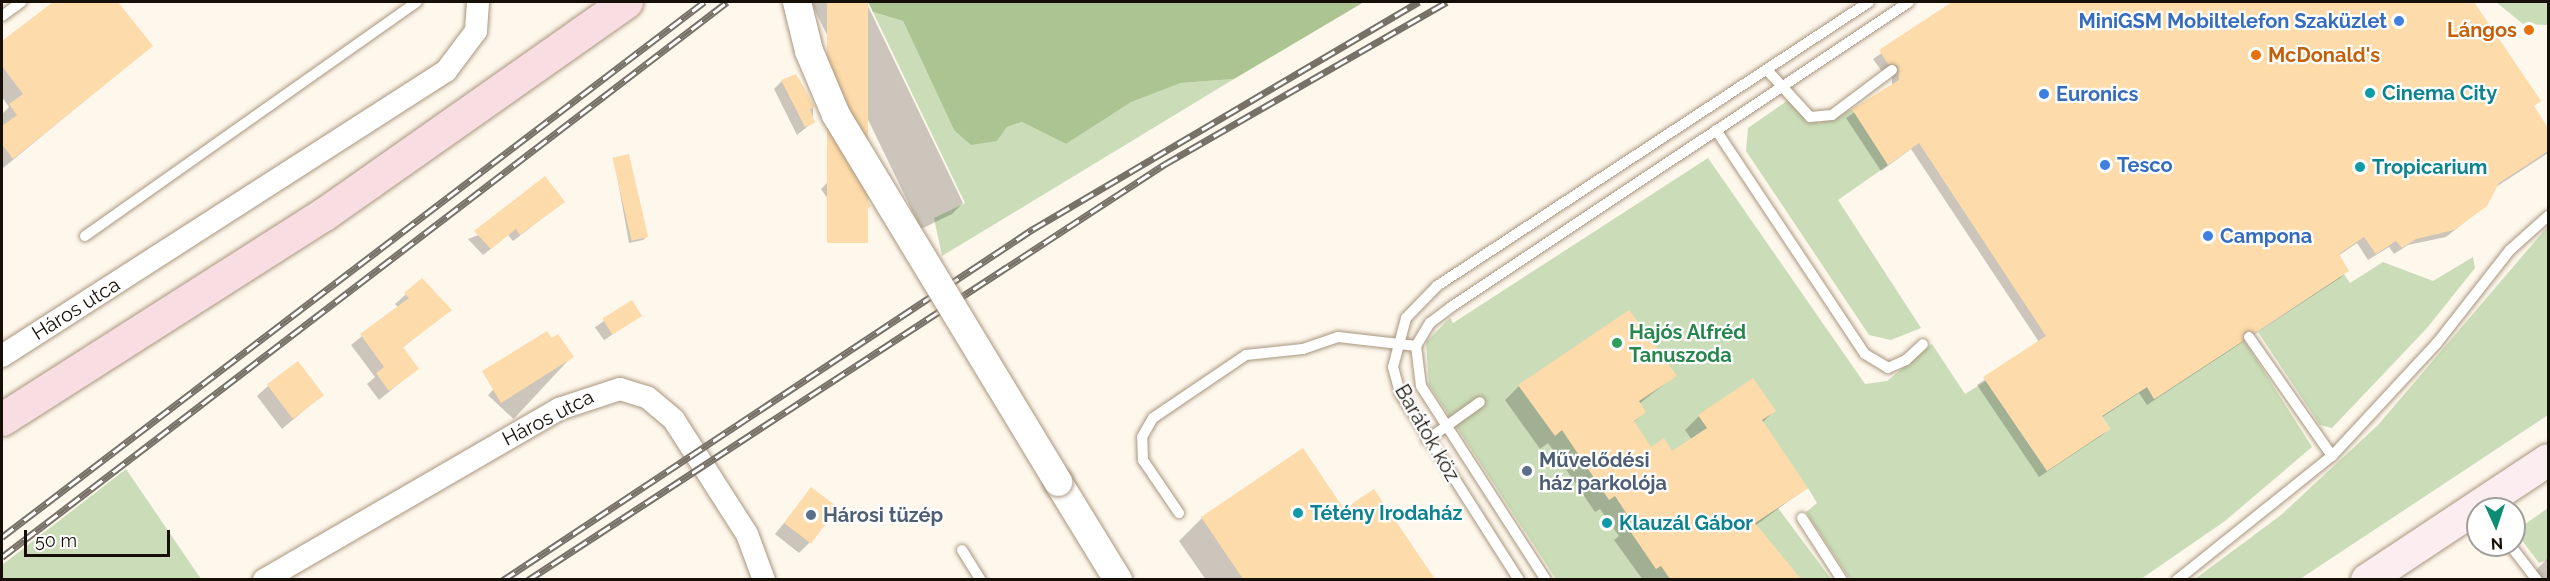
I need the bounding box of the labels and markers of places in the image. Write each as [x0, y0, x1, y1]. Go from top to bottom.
place label: MiniGSM Mobiltelefon Szaküzlet [2079, 9, 2387, 33]
marker: MiniGSM Mobiltelefon Szaküzlet [2392, 14, 2406, 28]
place label: Lángos [2447, 18, 2517, 42]
marker: Lángos [2522, 23, 2536, 37]
place label: McDonald's [2268, 43, 2380, 67]
marker: McDonald's [2249, 48, 2263, 62]
place label: Cinema City [2382, 81, 2497, 105]
place label: Euronics [2056, 82, 2138, 106]
marker: Cinema City [2363, 86, 2377, 100]
marker: Euronics [2037, 87, 2051, 101]
place label: Tesco [2117, 153, 2173, 177]
place label: Tropicarium [2372, 155, 2487, 179]
marker: Tesco [2098, 158, 2112, 172]
marker: Tropicarium [2353, 160, 2367, 174]
place label: Campona [2220, 224, 2312, 248]
marker: Campona [2201, 229, 2215, 243]
place label: Hajós Alfréd Tanuszoda [1629, 320, 1747, 367]
marker: Hajós Alfréd Tanuszoda [1610, 336, 1624, 350]
place label: Művelődési ház parkolója [1539, 448, 1667, 495]
marker: Művelődési ház parkolója [1520, 464, 1534, 478]
place label: Tétény Irodaház [1310, 501, 1463, 525]
place label: Hárosi tüzép [823, 503, 943, 527]
marker: Tétény Irodaház [1291, 506, 1305, 520]
marker: Hárosi tüzép [804, 508, 818, 522]
place label: Klauzál Gábor [1619, 511, 1754, 535]
marker: Klauzál Gábor [1600, 516, 1614, 530]

